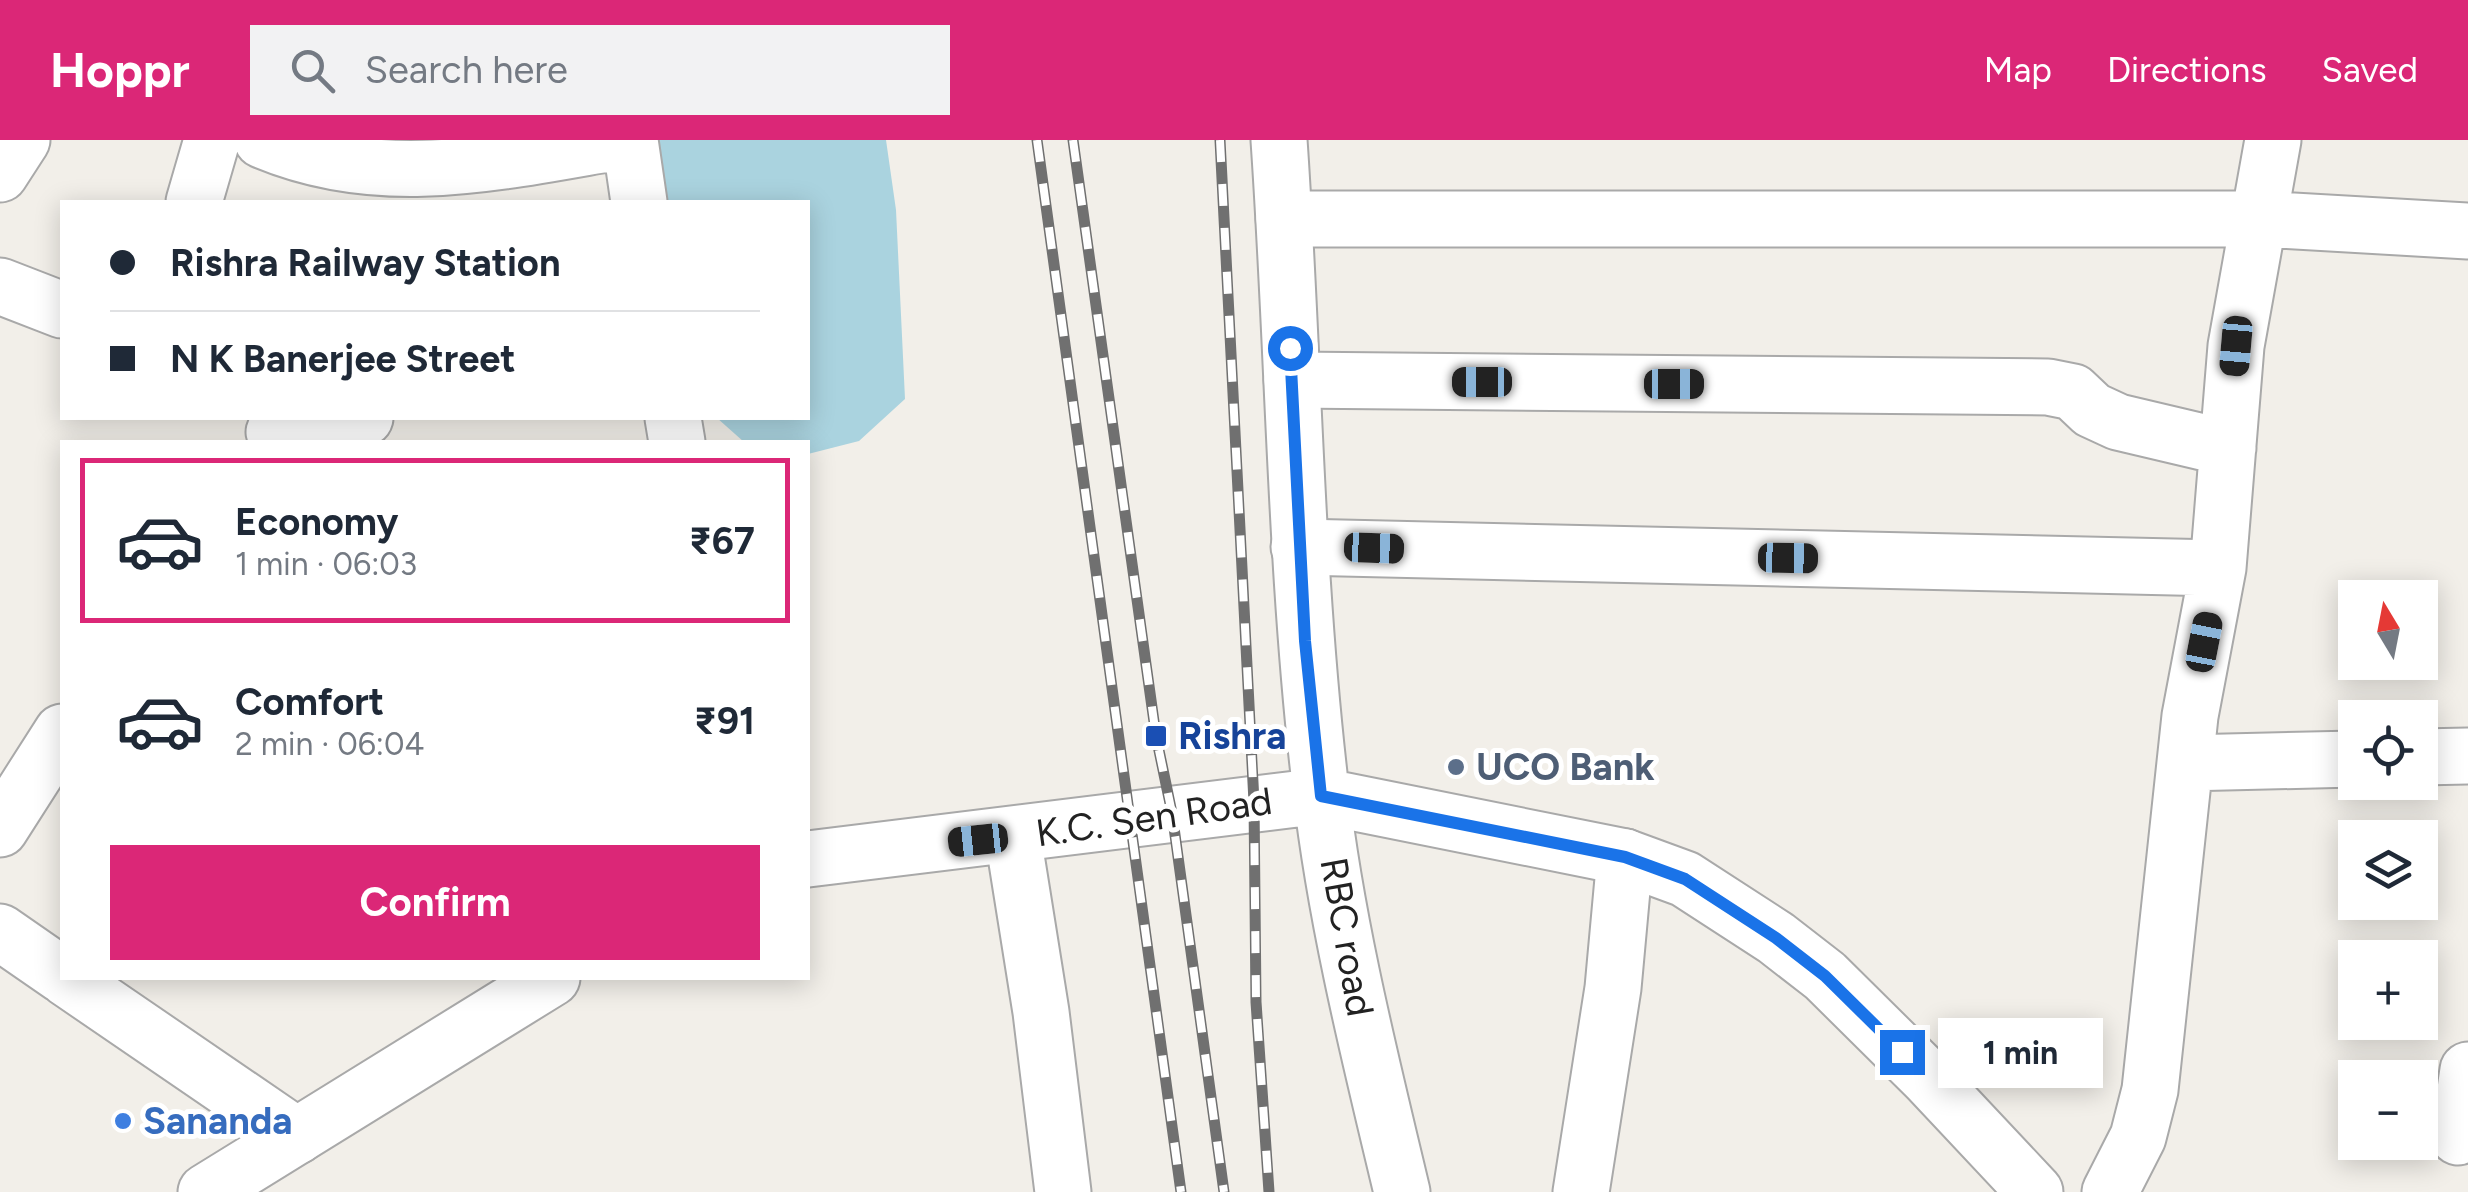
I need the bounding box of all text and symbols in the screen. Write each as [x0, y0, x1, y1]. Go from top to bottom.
search box [250, 25, 950, 115]
text: Hoppr [50, 41, 190, 99]
icon: search [285, 43, 340, 98]
text: Search here [365, 47, 568, 93]
text: Map [1984, 49, 2052, 91]
text: Directions [2107, 49, 2267, 91]
text: Saved [2322, 49, 2418, 91]
text: Rishra Railway Station [170, 240, 561, 286]
car [2218, 315, 2254, 377]
route start [1268, 326, 1313, 371]
text: N K Banerjee Street [170, 336, 516, 382]
car [1452, 367, 1512, 397]
car [1644, 369, 1704, 399]
icon: car [115, 496, 205, 586]
text: Economy [235, 499, 398, 545]
text: ₹67 [689, 518, 755, 564]
car [1343, 532, 1405, 564]
car [1758, 542, 1818, 574]
text: 1 min · 06:03 [235, 545, 417, 583]
north arrow [2338, 580, 2438, 680]
map controls [2338, 580, 2438, 1160]
car [2184, 610, 2224, 674]
icon: car [115, 676, 205, 766]
text: Comfort [235, 679, 384, 725]
text: ₹91 [694, 698, 755, 744]
button: locate [2338, 700, 2438, 800]
place label: Rishra [1178, 713, 1287, 759]
marker: Rishra [1143, 723, 1169, 749]
text: 2 min · 06:04 [235, 725, 424, 763]
place label: UCO Bank [1476, 744, 1655, 790]
marker: UCO Bank [1445, 756, 1467, 778]
street label: K.C. Sen Road [1033, 778, 1275, 856]
button: layers [2338, 820, 2438, 920]
car [947, 822, 1009, 858]
button: Confirm [110, 845, 760, 960]
street label: RBC road [1310, 854, 1384, 1020]
button: + [2338, 940, 2438, 1040]
callout: 1 min [1937, 1017, 2102, 1087]
route end [1880, 1030, 1925, 1075]
text: 1 min [1983, 1034, 2058, 1072]
button: − [2338, 1060, 2438, 1160]
place label: Sananda [143, 1098, 293, 1144]
marker: Sananda [112, 1110, 134, 1132]

